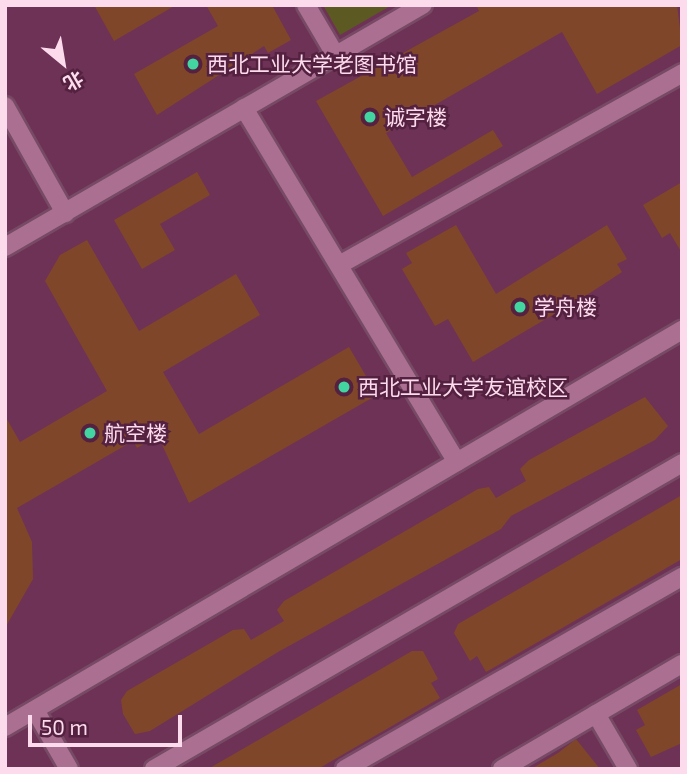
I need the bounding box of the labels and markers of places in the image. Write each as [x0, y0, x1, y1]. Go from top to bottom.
place label: 西北工业大学老图书馆 [207, 51, 417, 77]
marker: 西北工业大学老图书馆 [185, 56, 201, 72]
place label: 诚字楼 [384, 104, 447, 130]
marker: 诚字楼 [362, 109, 378, 125]
place label: 学舟楼 [534, 294, 597, 320]
marker: 学舟楼 [512, 299, 528, 315]
place label: 西北工业大学友谊校区 [358, 374, 568, 400]
marker: 西北工业大学友谊校区 [336, 379, 352, 395]
place label: 航空楼 [104, 420, 167, 446]
marker: 航空楼 [82, 425, 98, 441]

